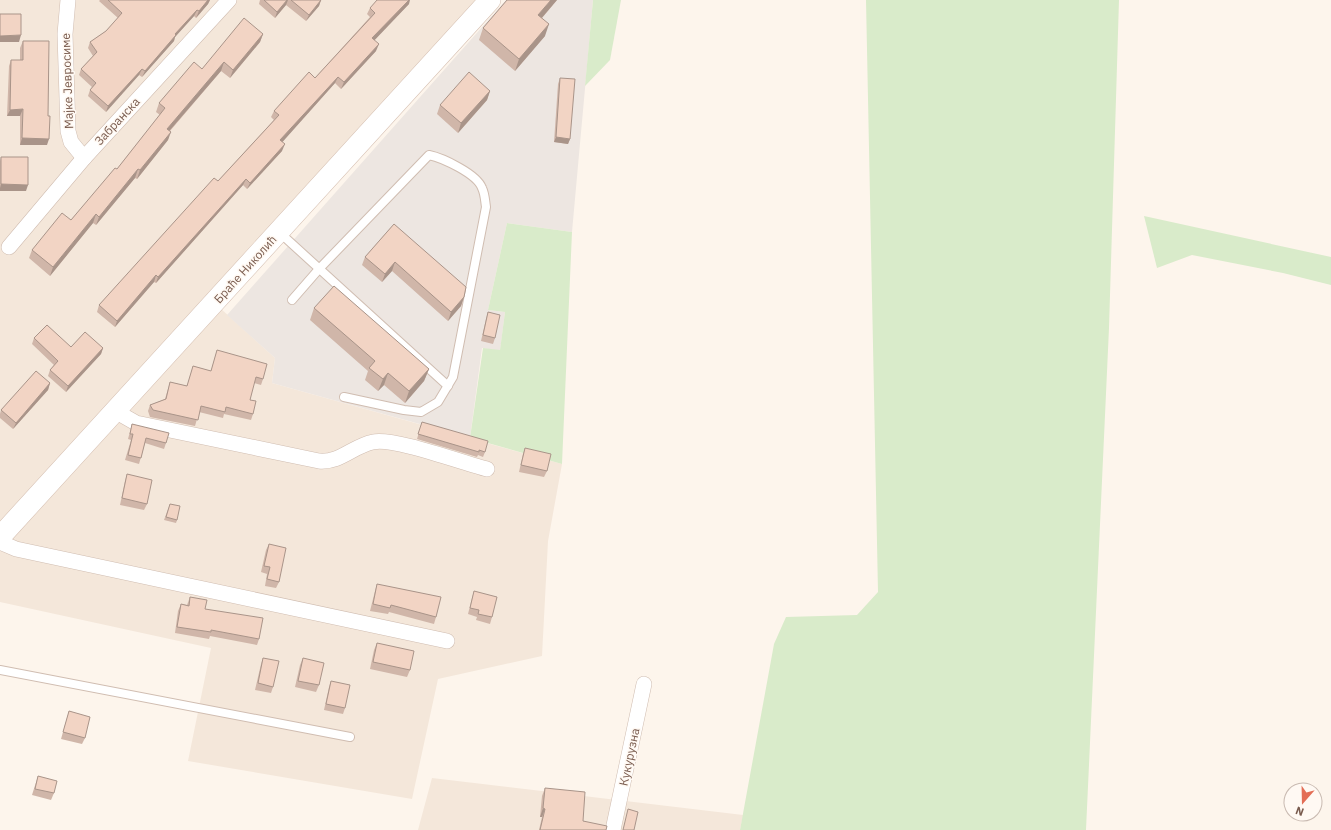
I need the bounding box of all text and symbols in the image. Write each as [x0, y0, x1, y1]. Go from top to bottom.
street label: Мајке Јевросиме [58, 32, 76, 129]
street label: Забранска [91, 94, 143, 148]
street label: Браће Николић [210, 232, 280, 306]
street label: Кукурузна [616, 726, 643, 787]
north arrow [1283, 782, 1323, 822]
text: N [1293, 803, 1306, 819]

